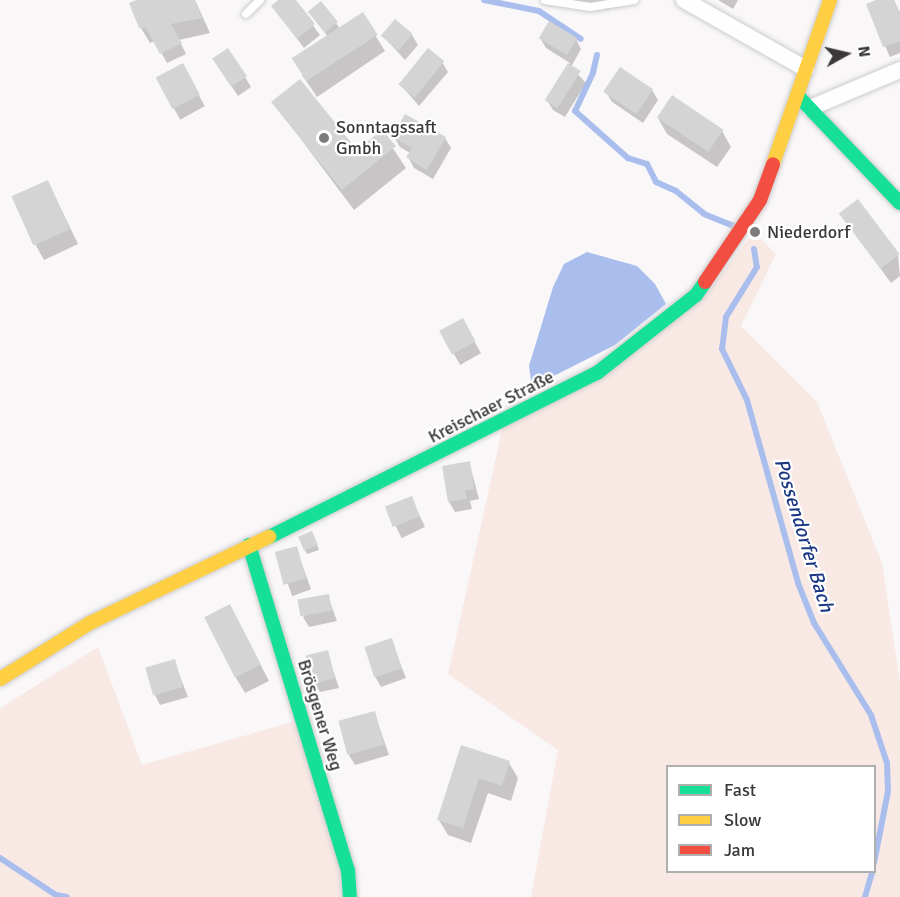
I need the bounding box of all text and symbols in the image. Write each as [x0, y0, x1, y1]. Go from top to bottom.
north arrow [816, 24, 876, 84]
text: N [853, 45, 875, 58]
place label: Sonntagssaft Gmbh [336, 117, 436, 160]
marker: Sonntagssaft Gmbh [317, 131, 331, 145]
place label: Niederdorf [767, 221, 850, 243]
marker: Niederdorf [748, 225, 762, 239]
street label: Kreischaer Straße [425, 366, 557, 448]
water label: Possendorfer Bach [769, 455, 839, 615]
street label: Brösgener Weg [293, 657, 347, 773]
legend [666, 765, 876, 873]
text: Fast [724, 779, 756, 801]
text: Slow [724, 809, 761, 831]
text: Jam [724, 839, 755, 861]

